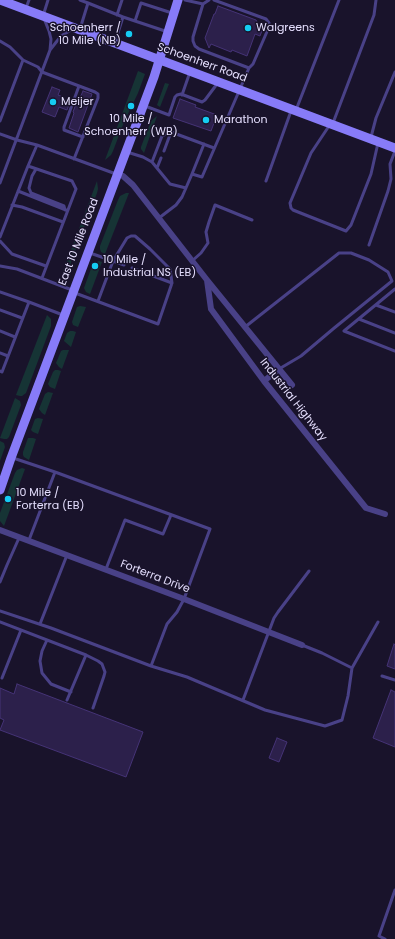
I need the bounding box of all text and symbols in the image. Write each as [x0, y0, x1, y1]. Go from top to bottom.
place label: Schoenherr / 10 Mile (NB) [50, 21, 121, 47]
place label: Walgreens [256, 21, 315, 35]
marker: Walgreens [243, 23, 253, 33]
marker: Schoenherr / 10 Mile (NB) [124, 29, 134, 39]
street label: Schoenherr Road [155, 41, 249, 85]
place label: Meijer [61, 95, 94, 109]
marker: Meijer [48, 97, 58, 107]
marker: 10 Mile / Schoenherr (WB) [126, 101, 136, 111]
place label: 10 Mile / Schoenherr (WB) [84, 112, 178, 138]
place label: Marathon [214, 113, 268, 127]
marker: Marathon [201, 115, 211, 125]
street label: East 10 Mile Road [56, 197, 102, 287]
place label: 10 Mile / Industrial NS (EB) [103, 253, 196, 279]
marker: 10 Mile / Industrial NS (EB) [90, 261, 100, 271]
street label: Industrial Highway [257, 356, 329, 444]
place label: 10 Mile / Forterra (EB) [16, 486, 84, 512]
marker: 10 Mile / Forterra (EB) [3, 494, 13, 504]
street label: Forterra Drive [118, 558, 192, 596]

